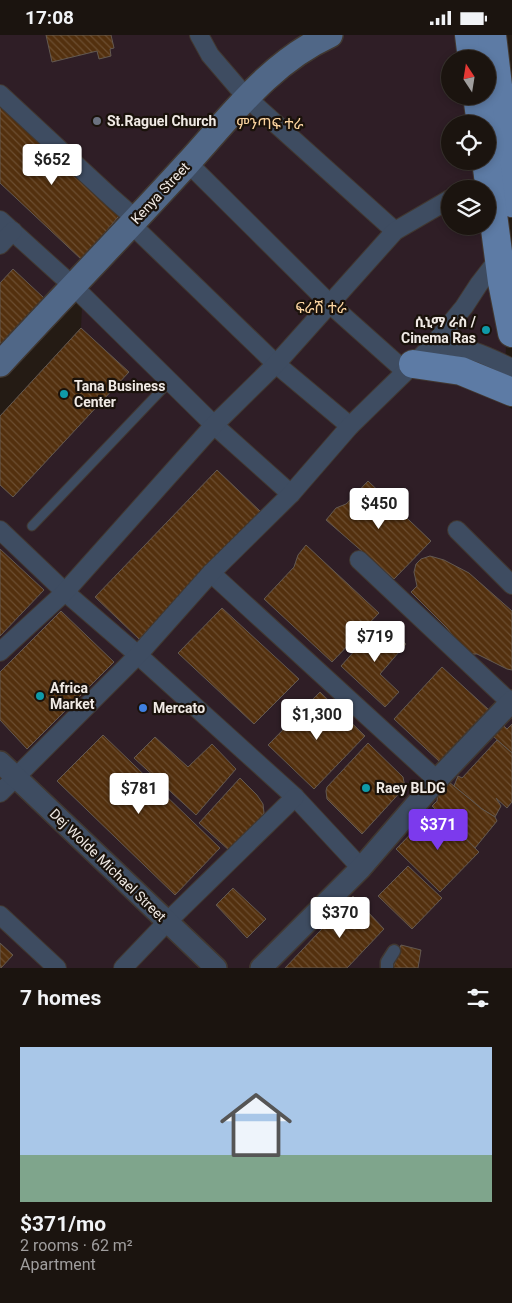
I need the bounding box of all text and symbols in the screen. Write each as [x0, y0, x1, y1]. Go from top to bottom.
text: 17:08 [25, 6, 74, 29]
north arrow [441, 50, 496, 105]
map controls [441, 50, 496, 235]
place label: St.Raguel Church [107, 113, 217, 129]
marker: St.Raguel Church [91, 115, 103, 127]
district label: ምንጣፍ ተራ [236, 115, 304, 133]
button: locate [441, 115, 496, 170]
pin: $652 [22, 143, 82, 186]
text: $652 [34, 150, 70, 169]
street label: Kenya Street [127, 159, 193, 227]
button: layers [441, 180, 496, 235]
district label: ፍራሽ ተራ [295, 299, 347, 317]
place label: ሲኒማ ራስ / Cinema Ras [401, 314, 477, 346]
marker: ሲኒማ ራስ / Cinema Ras [480, 324, 492, 336]
place label: Tana Business Center [74, 378, 165, 410]
marker: Tana Business Center [58, 388, 70, 400]
pin: $450 [349, 487, 409, 530]
text: $450 [361, 494, 397, 513]
pin: $719 [345, 621, 405, 663]
text: $719 [357, 627, 393, 646]
place label: Africa Market [50, 680, 95, 712]
marker: Africa Market [34, 690, 46, 702]
pin: $1,300 [276, 699, 358, 741]
place label: Mercato [153, 700, 205, 716]
marker: Mercato [137, 702, 149, 714]
text: $1,300 [292, 705, 342, 724]
pin: $781 [109, 773, 169, 815]
text: $781 [121, 779, 157, 798]
place label: Raey BLDG [376, 780, 446, 796]
marker: Raey BLDG [360, 782, 372, 794]
street label: Dej Wolde Michael Street [47, 805, 170, 925]
pin: $371 [408, 809, 468, 851]
text: $371 [420, 815, 456, 834]
pin: $370 [310, 897, 370, 939]
text: $370 [322, 903, 358, 922]
icon: filters [464, 984, 492, 1012]
text: 7 homes [20, 986, 101, 1010]
icon: home [211, 1080, 301, 1170]
text: $371/mo [20, 1212, 106, 1236]
text: 2 rooms · 62 m² [20, 1236, 133, 1255]
text: Apartment [20, 1255, 96, 1274]

